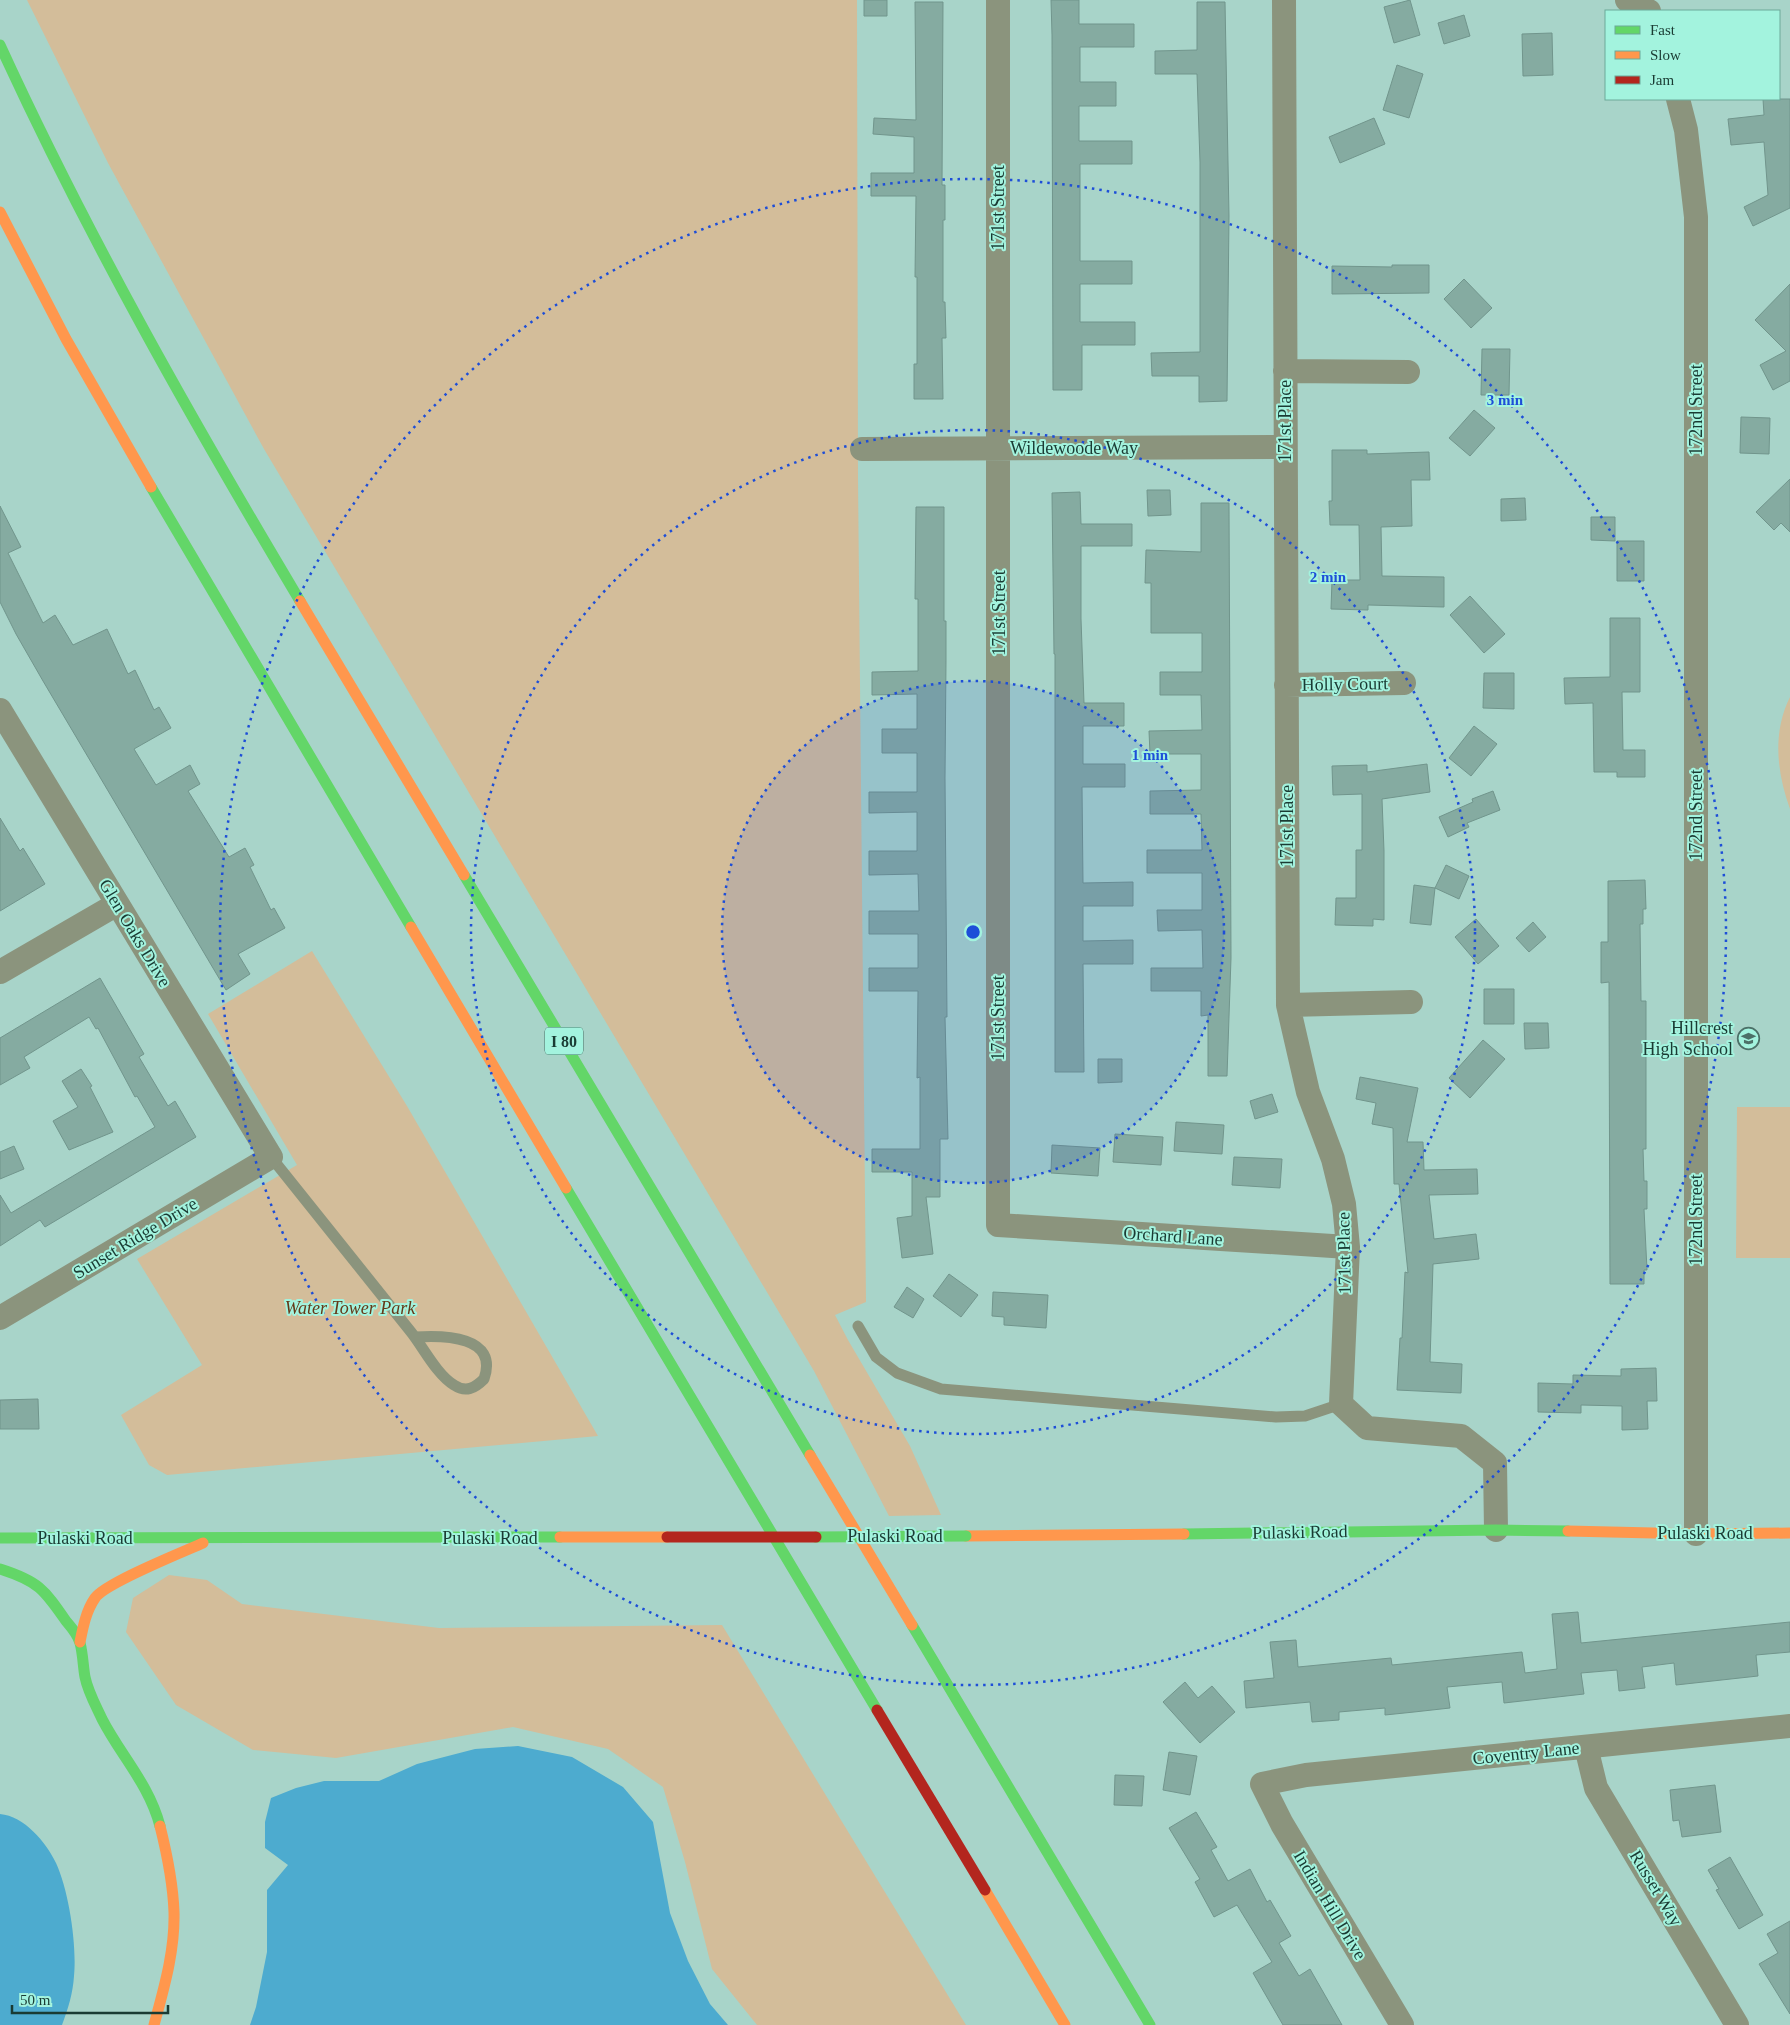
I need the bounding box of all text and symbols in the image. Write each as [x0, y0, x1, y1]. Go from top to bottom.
legend [1605, 10, 1780, 100]
text: Fast [1650, 22, 1676, 38]
text: Slow [1650, 47, 1681, 63]
text: Jam [1650, 72, 1674, 88]
street label: 171st Street [988, 165, 1008, 251]
street label: 172nd Street [1686, 364, 1706, 456]
street label: 171st Place [1275, 380, 1295, 462]
text: 3 min [1487, 392, 1524, 408]
street label: Wildewoode Way [1010, 438, 1138, 458]
text: 2 min [1310, 569, 1347, 585]
street label: 171st Street [989, 570, 1009, 656]
street label: Holly Court [1302, 673, 1388, 695]
text: 1 min [1132, 747, 1169, 763]
street label: 172nd Street [1686, 769, 1706, 861]
street label: 171st Place [1277, 785, 1297, 867]
street label: Glen Oaks Drive [95, 876, 175, 990]
centre of rings [964, 923, 982, 941]
street label: 171st Street [988, 975, 1008, 1061]
place label: Hillcrest High School [1642, 1018, 1733, 1059]
school or university icon: Hillcrest High School [1737, 1026, 1761, 1050]
road number: I 80 [545, 1028, 583, 1054]
street label: 172nd Street [1686, 1174, 1706, 1266]
street label: Sunset Ridge Drive [69, 1193, 201, 1283]
street label: 171st Place [1333, 1212, 1355, 1294]
street label: Orchard Lane [1123, 1223, 1223, 1249]
park label: Water Tower Park [285, 1298, 416, 1318]
street label: Pulaski Road [1252, 1521, 1348, 1543]
street label: Pulaski Road [1657, 1523, 1753, 1543]
street label: Pulaski Road [847, 1526, 943, 1546]
street label: Pulaski Road [37, 1528, 133, 1548]
street label: Pulaski Road [442, 1528, 538, 1548]
street label: Coventry Lane [1472, 1737, 1580, 1769]
street label: Indian Hill Drive [1289, 1847, 1371, 1963]
street label: Russet Way [1626, 1847, 1686, 1929]
scale bar [12, 1982, 169, 2014]
text: 50 m [20, 1992, 51, 2008]

